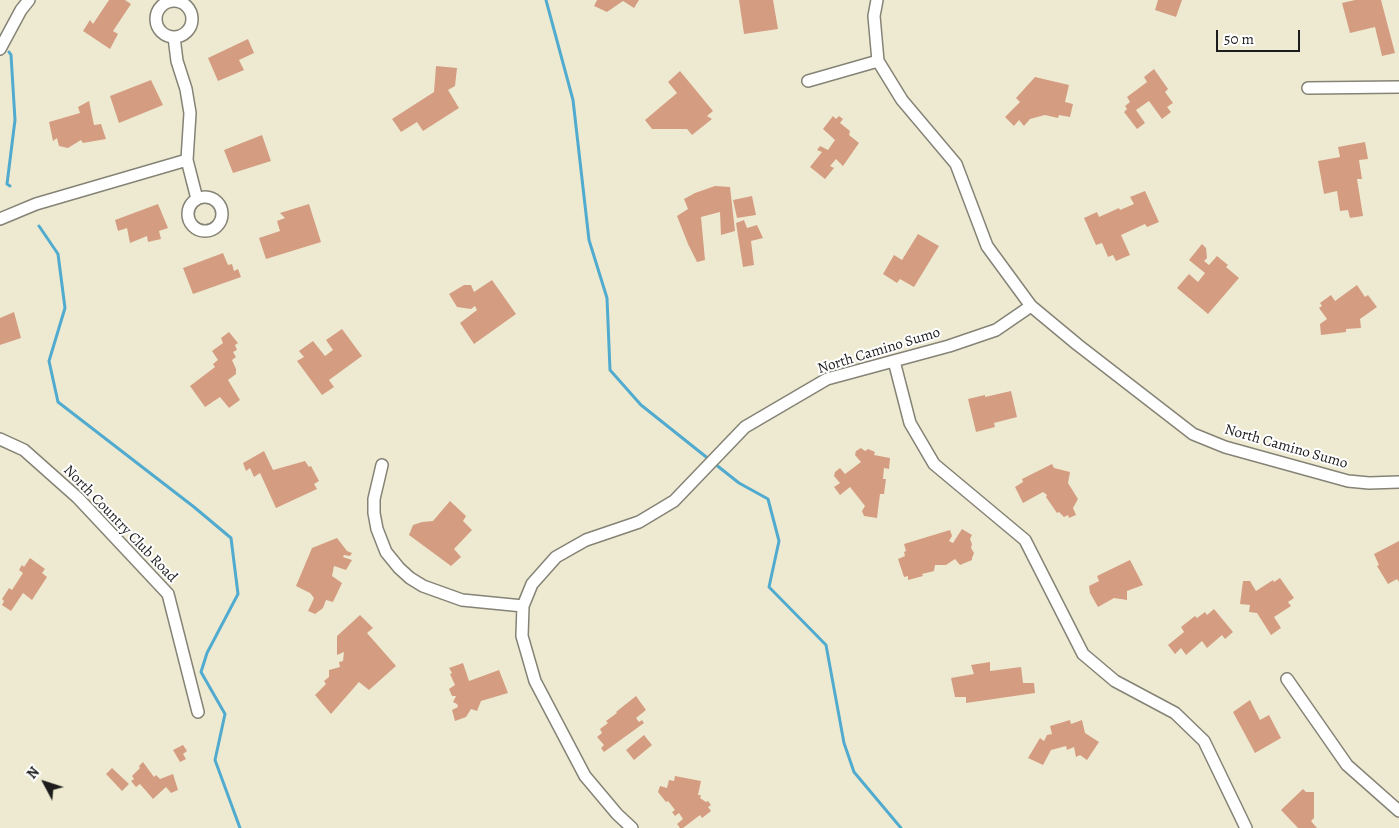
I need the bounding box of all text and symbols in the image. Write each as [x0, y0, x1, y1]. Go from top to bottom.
scale bar [1219, 20, 1303, 52]
text: 50 m [1224, 29, 1254, 49]
street label: North Camino Sumo [815, 324, 943, 378]
street label: North Camino Sumo [1222, 421, 1350, 473]
street label: North Country Club Road [59, 462, 181, 586]
north arrow [20, 758, 70, 808]
text: N [23, 763, 44, 783]

